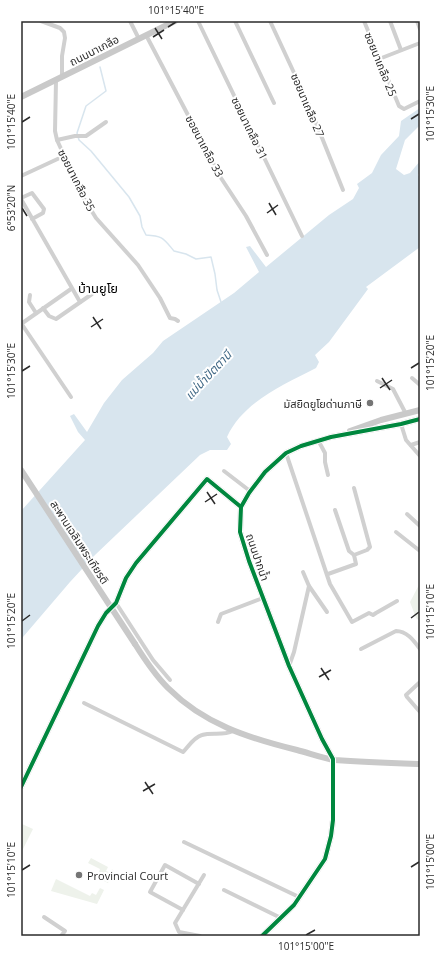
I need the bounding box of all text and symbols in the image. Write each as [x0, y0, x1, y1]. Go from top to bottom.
text: 101°15'40"E [148, 3, 204, 17]
street label: ซอยนาเกลือ 25 [361, 30, 401, 98]
street label: ถนนนาเกลือ [67, 31, 121, 69]
street label: ซอยนาเกลือ 27 [288, 71, 328, 139]
text: 101°15'30"E [423, 86, 437, 142]
text: 101°15'40"E [4, 94, 18, 150]
street label: ซอยนาเกลือ 31 [228, 94, 272, 162]
street label: ซอยนาเกลือ 33 [182, 112, 228, 180]
street label: ซอยนาเกลือ 35 [55, 146, 99, 214]
text: 6°53'20"N [4, 185, 18, 231]
district label: บ้านยูโย [78, 279, 118, 297]
text: 101°15'20"E [423, 335, 437, 391]
text: 101°15'30"E [4, 343, 18, 399]
water label: แม่น้ำปัตตานี [181, 345, 236, 403]
place label: มัสยิดยูโยด่านภาษี [283, 396, 362, 411]
marker: มัสยิดยูโยด่านภาษี [365, 398, 375, 408]
street label: สะพานเฉลิมพระเกียรติ [47, 497, 113, 587]
street label: ถนนปากน้ำ [243, 531, 273, 583]
text: 101°15'10"E [423, 584, 437, 640]
text: 101°15'20"E [4, 593, 18, 649]
text: 101°15'00"E [423, 834, 437, 890]
text: 101°15'10"E [4, 842, 18, 898]
place label: Provincial Court [87, 868, 168, 883]
marker: Provincial Court [74, 870, 84, 880]
text: 101°15'00"E [278, 939, 334, 953]

